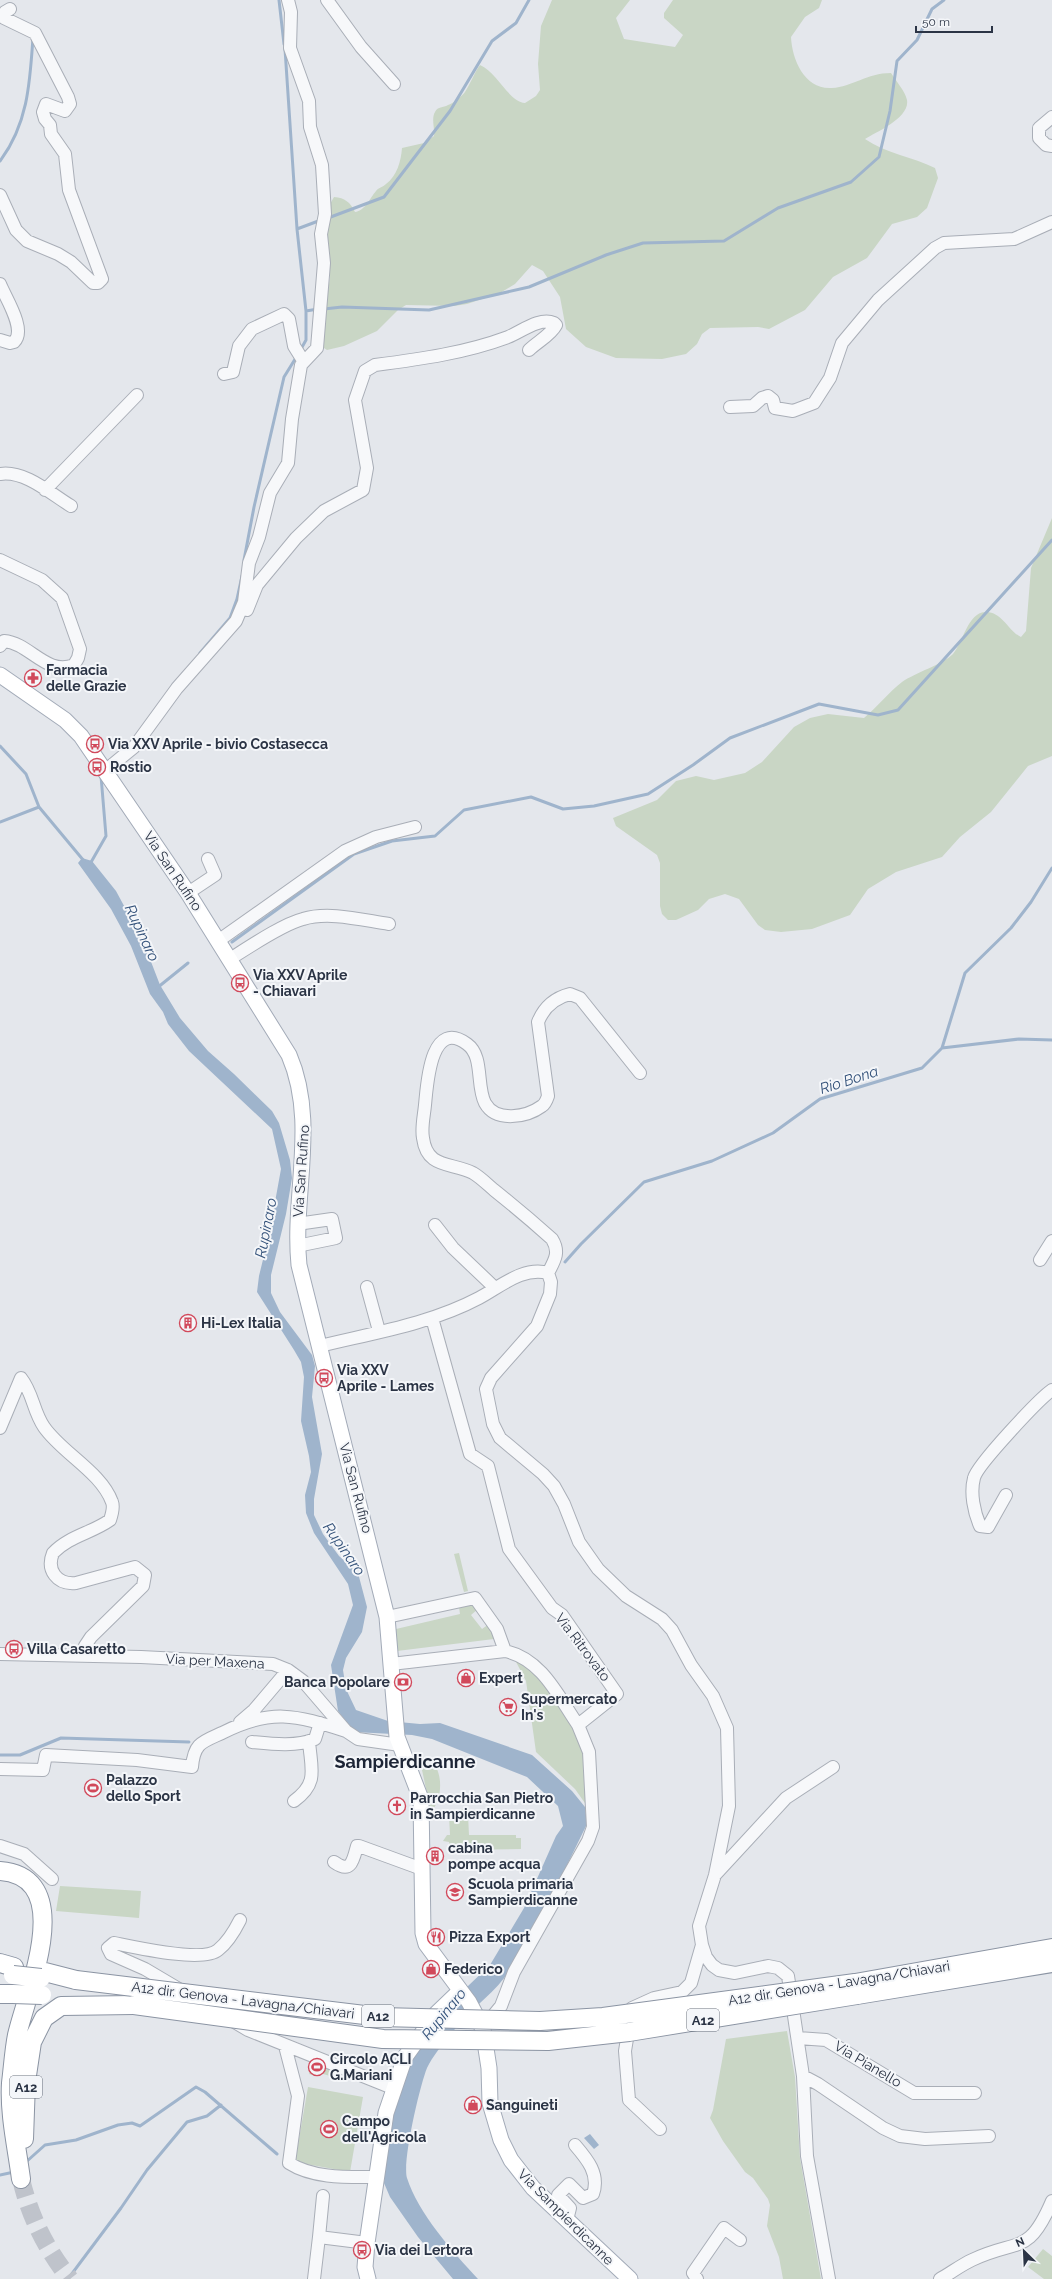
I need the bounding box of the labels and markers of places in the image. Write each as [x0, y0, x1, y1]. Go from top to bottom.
place label: Farmacia delle Grazie [46, 662, 127, 694]
pharmacy icon: Farmacia delle Grazie [23, 668, 43, 688]
bus stop icon: Via XXV Aprile - bivio Costasecca [85, 734, 105, 754]
place label: Via XXV Aprile - bivio Costasecca [108, 736, 328, 752]
bus stop icon: Rostio [87, 757, 107, 777]
place label: Rostio [110, 759, 152, 775]
place label: Via XXV Aprile - Chiavari [253, 967, 348, 999]
bus stop icon: Via XXV Aprile - Chiavari [230, 973, 250, 993]
building icon: Hi-Lex Italia [178, 1313, 198, 1333]
place label: Hi-Lex Italia [201, 1315, 281, 1331]
place label: Via XXV Aprile - Lames [337, 1362, 434, 1394]
bus stop icon: Via XXV Aprile - Lames [314, 1368, 334, 1388]
bus stop icon: Villa Casaretto [4, 1639, 24, 1659]
place label: Villa Casaretto [27, 1641, 126, 1657]
shop icon: Expert [456, 1668, 476, 1688]
place label: Expert [479, 1670, 524, 1686]
bank icon: Banca Popolare [393, 1672, 413, 1692]
place label: Banca Popolare [284, 1674, 391, 1690]
place label: Supermercato In's [521, 1691, 618, 1723]
supermarket icon: Supermercato In's [498, 1697, 518, 1717]
place label: Palazzo dello Sport [106, 1772, 181, 1804]
sports icon: Palazzo dello Sport [83, 1778, 103, 1798]
place label: Parrocchia San Pietro in Sampierdicanne [410, 1790, 554, 1822]
church icon: Parrocchia San Pietro in Sampierdicanne [387, 1796, 407, 1816]
place label: cabina pompe acqua [448, 1840, 540, 1872]
building icon: cabina pompe acqua [425, 1846, 445, 1866]
place label: Scuola primaria Sampierdicanne [468, 1876, 578, 1908]
school or university icon: Scuola primaria Sampierdicanne [445, 1882, 465, 1902]
restaurant icon: Pizza Export [426, 1927, 446, 1947]
place label: Pizza Export [449, 1929, 531, 1945]
shop icon: Federico [421, 1959, 441, 1979]
place label: Federico [444, 1961, 503, 1977]
place label: Circolo ACLI G.Mariani [330, 2051, 411, 2083]
sports icon: Circolo ACLI G.Mariani [307, 2057, 327, 2077]
shop icon: Sanguineti [463, 2095, 483, 2115]
place label: Sanguineti [486, 2097, 558, 2113]
place label: Campo dell'Agricola [342, 2113, 426, 2145]
sports icon: Campo dell'Agricola [319, 2119, 339, 2139]
bus stop icon: Via dei Lertora [352, 2240, 372, 2260]
place label: Via dei Lertora [375, 2242, 473, 2258]

